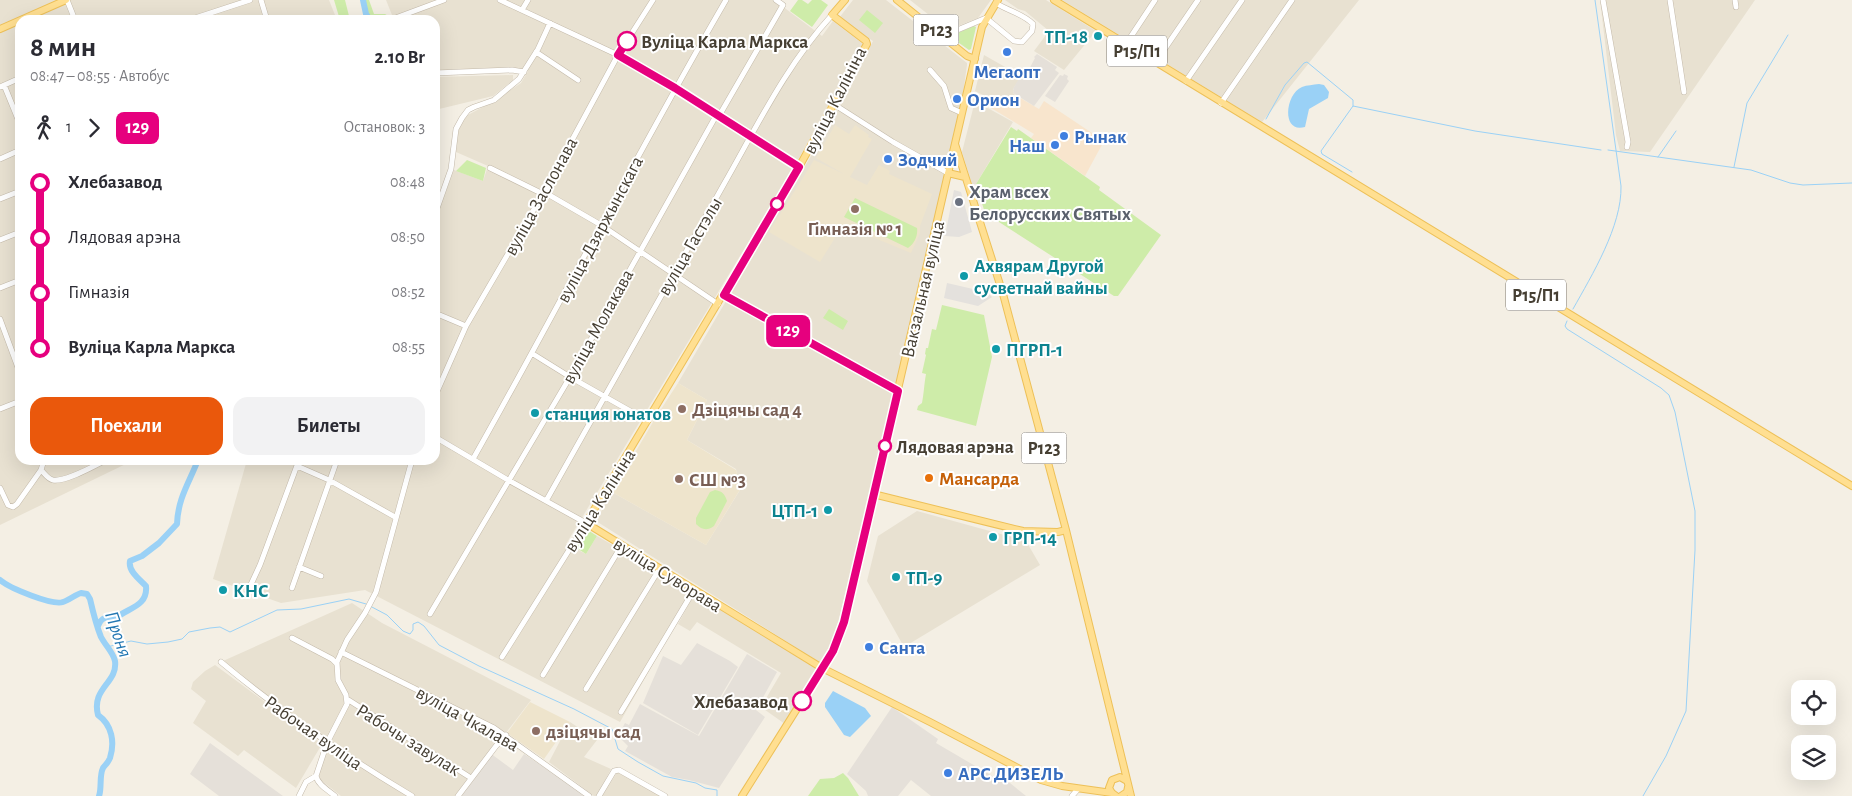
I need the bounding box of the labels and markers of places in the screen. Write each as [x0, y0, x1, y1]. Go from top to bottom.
place label: ТП-18 [1044, 28, 1088, 47]
marker: ТП-18 [1092, 30, 1104, 42]
marker: Вуліца Карла Маркса [617, 31, 637, 51]
place label: Вуліца Карла Маркса [641, 33, 808, 52]
marker: Мегаопт [1001, 46, 1013, 58]
place label: Мегаопт [974, 63, 1041, 82]
place label: Орион [967, 91, 1020, 110]
marker: Орион [951, 93, 963, 105]
place label: Рынак [1074, 128, 1127, 147]
marker: Рынак [1058, 130, 1070, 142]
place label: Наш [1009, 137, 1045, 156]
marker: Наш [1049, 139, 1061, 151]
place label: Зодчий [898, 151, 957, 170]
marker: Зодчий [882, 153, 894, 165]
place label: Храм всех Белорусских Святых [969, 183, 1131, 224]
marker: Храм всех Белорусских Святых [953, 196, 965, 208]
unlabelled marker [770, 197, 784, 211]
marker: Гімназія № 1 [849, 203, 861, 215]
place label: Гімназія № 1 [808, 220, 902, 239]
place label: Ахвярам Другой сусветнай вайны [974, 257, 1108, 298]
marker: Ахвярам Другой сусветнай вайны [958, 270, 970, 282]
place label: ПГРП-1 [1006, 341, 1063, 360]
marker: ПГРП-1 [990, 343, 1002, 355]
place label: Дзіцячы сад 4 [692, 401, 802, 420]
marker: Дзіцячы сад 4 [676, 403, 688, 415]
place label: станция юнатов [545, 405, 671, 424]
marker: станция юнатов [529, 407, 541, 419]
place label: Лядовая арэна [896, 438, 1014, 457]
marker: Лядовая арэна [878, 439, 892, 453]
place label: Мансарда [939, 470, 1019, 489]
place label: СШ №3 [689, 471, 746, 490]
marker: Мансарда [923, 472, 935, 484]
marker: СШ №3 [673, 473, 685, 485]
place label: ЦТП-1 [771, 502, 818, 521]
marker: ЦТП-1 [822, 504, 834, 516]
place label: ГРП-14 [1003, 529, 1057, 548]
marker: ГРП-14 [987, 531, 999, 543]
place label: ТП-9 [906, 569, 943, 588]
marker: ТП-9 [890, 571, 902, 583]
place label: КНС [233, 582, 268, 601]
marker: КНС [217, 584, 229, 596]
place label: Санта [879, 639, 925, 658]
marker: Санта [863, 641, 875, 653]
marker: Хлебазавод [792, 691, 812, 711]
place label: Хлебазавод [694, 693, 788, 712]
place label: дзіцячы сад [546, 723, 641, 742]
marker: дзіцячы сад [530, 725, 542, 737]
place label: АРС ДИЗЕЛЬ [958, 765, 1064, 784]
marker: АРС ДИЗЕЛЬ [942, 767, 954, 779]

